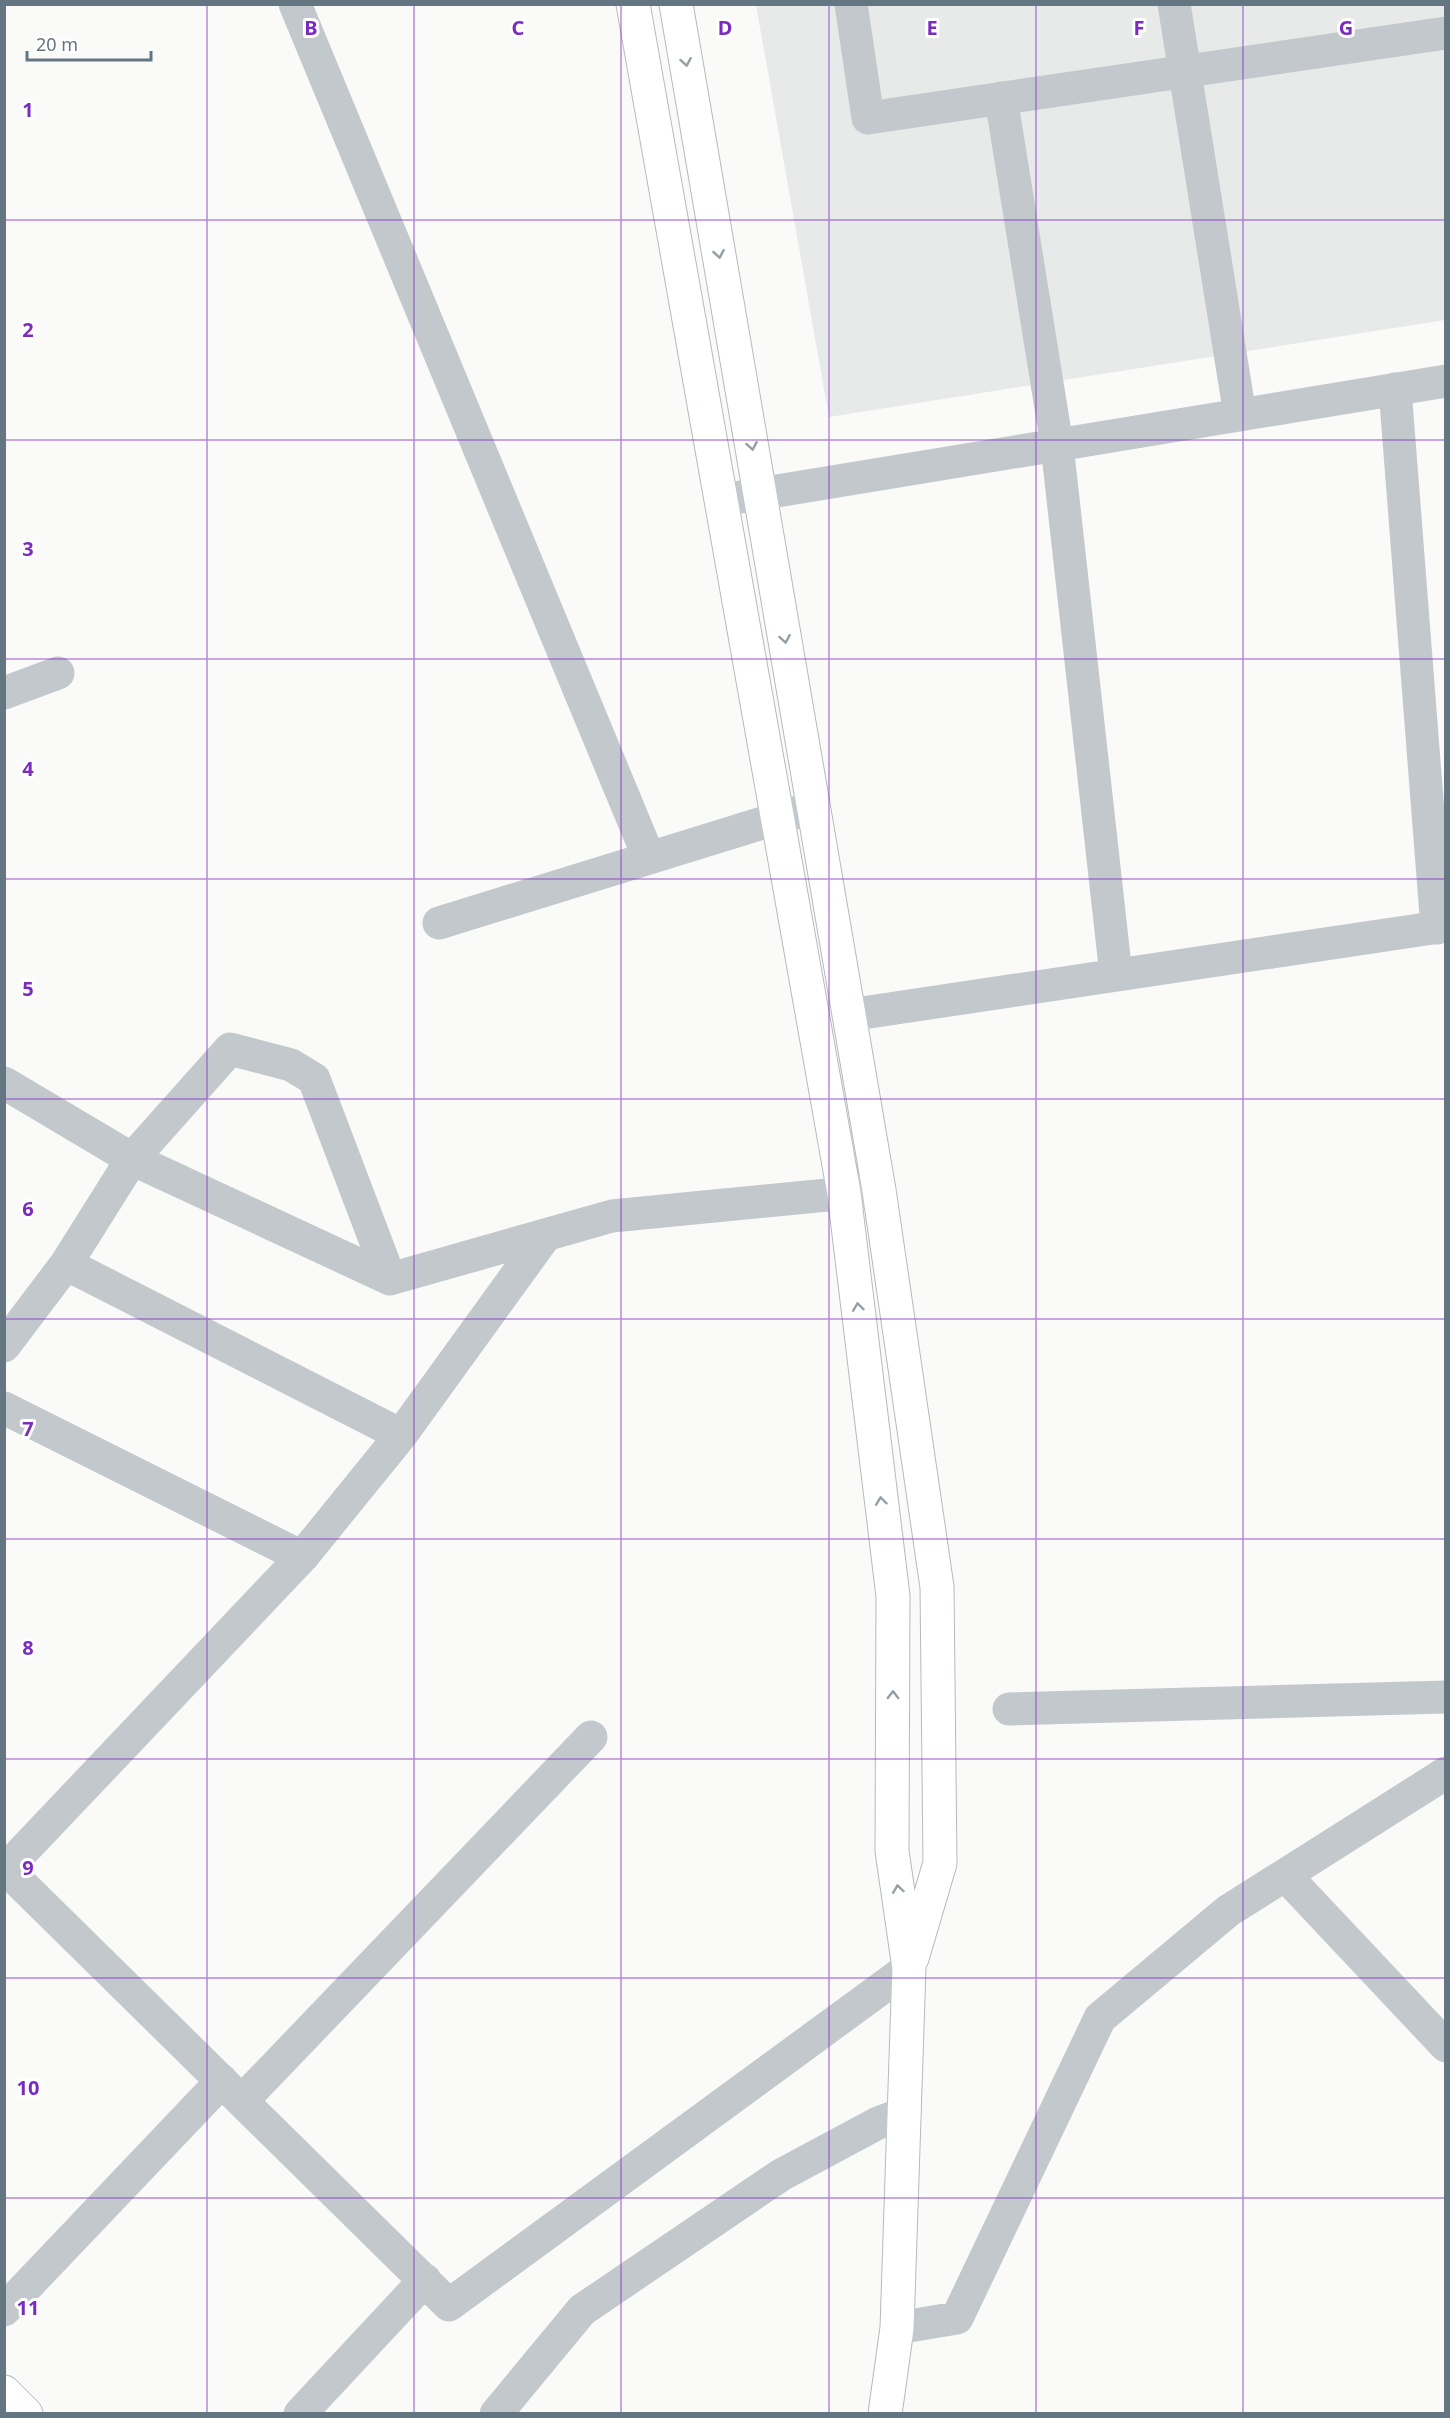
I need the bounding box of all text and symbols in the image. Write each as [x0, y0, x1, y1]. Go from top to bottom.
text: B [304, 14, 318, 41]
text: C [512, 14, 525, 41]
text: D [718, 14, 732, 41]
text: E [926, 14, 938, 41]
text: F [1134, 14, 1144, 41]
text: G [1339, 14, 1353, 41]
scale bar [27, 24, 152, 62]
text: 20 m [36, 32, 78, 56]
one-way arrow [679, 57, 692, 67]
text: 1 [22, 96, 34, 123]
one-way arrow [712, 249, 725, 259]
text: 2 [22, 316, 34, 343]
one-way arrow [745, 441, 758, 451]
text: 3 [22, 535, 34, 562]
one-way arrow [778, 633, 791, 643]
text: 4 [22, 755, 34, 782]
text: 5 [22, 975, 34, 1002]
text: 6 [22, 1195, 34, 1222]
one-way arrow [852, 1302, 864, 1312]
text: 7 [22, 1415, 34, 1442]
one-way arrow [876, 1496, 888, 1505]
text: 8 [22, 1634, 34, 1661]
one-way arrow [887, 1690, 899, 1699]
text: 9 [22, 1854, 34, 1881]
one-way arrow [892, 1885, 904, 1894]
text: 10 [17, 2074, 39, 2101]
text: 11 [17, 2294, 39, 2321]

